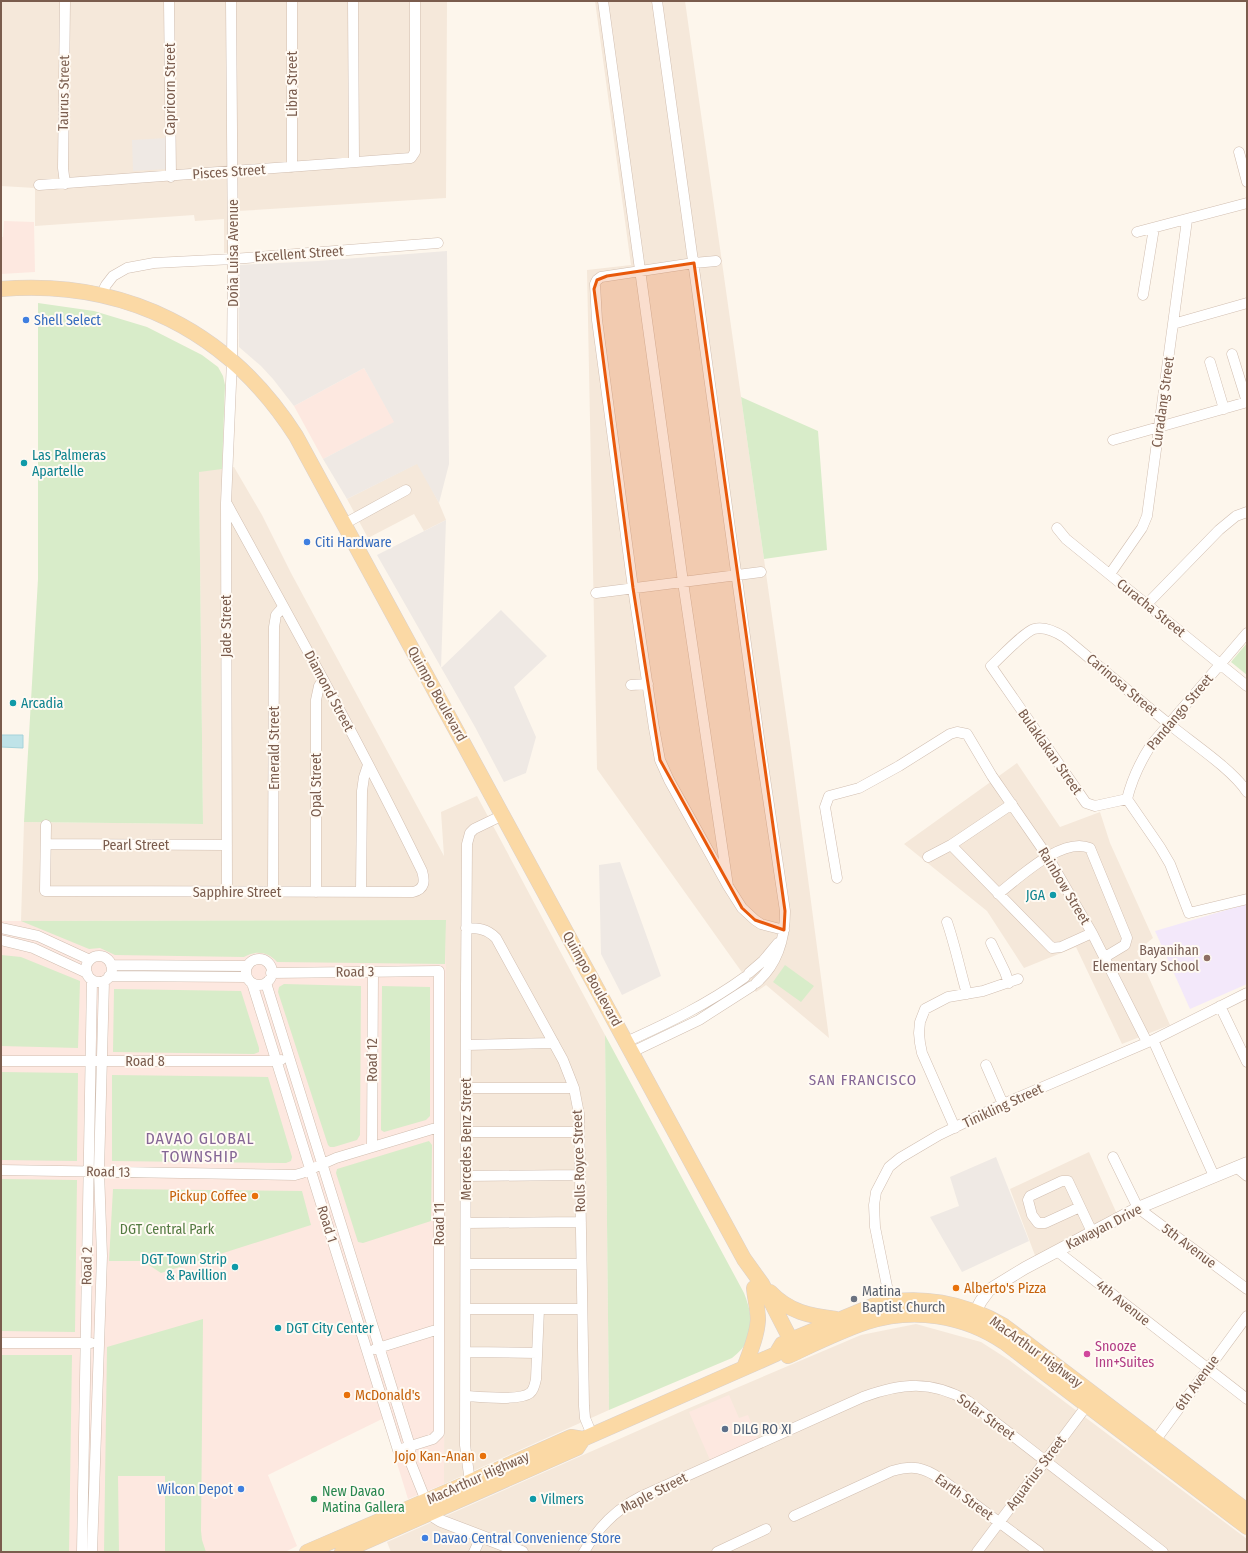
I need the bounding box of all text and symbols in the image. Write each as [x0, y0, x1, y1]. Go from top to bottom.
street label: Capricorn Street [162, 42, 179, 135]
street label: Libra Street [284, 50, 301, 117]
street label: Taurus Street [55, 55, 73, 131]
street label: Pisces Street [192, 161, 267, 183]
street label: Doña Luisa Avenue [225, 199, 242, 307]
street label: Excellent Street [254, 242, 344, 266]
place label: Shell Select [34, 312, 101, 329]
marker: Shell Select [21, 315, 31, 325]
street label: Curadang Street [1148, 355, 1178, 449]
place label: Las Palmeras Apartelle [32, 447, 106, 480]
marker: Las Palmeras Apartelle [19, 458, 29, 468]
place label: Citi Hardware [315, 534, 392, 551]
marker: Citi Hardware [302, 537, 312, 547]
street label: Curacha Street [1113, 575, 1189, 641]
street label: Jade Street [218, 594, 235, 657]
street label: Quimpo Boulevard [404, 643, 470, 745]
street label: Diamond Street [301, 648, 358, 735]
street label: Carinosa Street [1083, 650, 1161, 720]
street label: Pandango Street [1143, 670, 1217, 753]
place label: Arcadia [21, 695, 64, 712]
marker: Arcadia [8, 698, 18, 708]
street label: Emerald Street [266, 706, 283, 790]
street label: Bulaklakan Street [1014, 706, 1086, 798]
street label: Opal Street [308, 752, 325, 817]
street label: Pearl Street [103, 837, 170, 854]
street label: Rainbow Street [1034, 844, 1094, 928]
street label: Sapphire Street [193, 884, 282, 901]
place label: JGA [1026, 887, 1046, 904]
marker: JGA [1048, 890, 1058, 900]
street label: Quimpo Boulevard [559, 928, 625, 1030]
place label: Bayanihan Elementary School [1092, 942, 1199, 975]
marker: Bayanihan Elementary School [1202, 953, 1212, 963]
street label: Road 3 [336, 963, 374, 981]
street label: Road 12 [364, 1038, 381, 1082]
street label: Road 8 [125, 1053, 165, 1070]
district label: SAN FRANCISCO [809, 1071, 917, 1089]
street label: Mercedes Benz Street [458, 1077, 475, 1200]
street label: Tinikling Street [960, 1080, 1046, 1132]
street label: Rolls Royce Street [569, 1109, 589, 1213]
district label: DAVAO GLOBAL TOWNSHIP [145, 1129, 255, 1166]
street label: Road 13 [86, 1163, 130, 1181]
place label: Pickup Coffee [169, 1188, 247, 1205]
marker: Pickup Coffee [250, 1191, 260, 1201]
street label: Kawayan Drive [1063, 1201, 1145, 1253]
street label: Road 11 [431, 1202, 448, 1246]
street label: Road 1 [313, 1203, 341, 1245]
street label: 5th Avenue [1158, 1220, 1220, 1272]
park label: DGT Central Park [120, 1221, 215, 1238]
street label: Road 2 [78, 1247, 96, 1285]
place label: DGT Town Strip & Pavillion [141, 1251, 227, 1284]
marker: DGT Town Strip & Pavillion [230, 1262, 240, 1272]
street label: 4th Avenue [1093, 1277, 1154, 1329]
place label: Alberto's Pizza [964, 1280, 1047, 1297]
place label: Matina Baptist Church [862, 1283, 945, 1316]
marker: Alberto's Pizza [951, 1283, 961, 1293]
marker: Matina Baptist Church [849, 1294, 859, 1304]
street label: MacArthur Highway [986, 1313, 1086, 1392]
place label: DGT City Center [286, 1320, 374, 1337]
marker: DGT City Center [273, 1323, 283, 1333]
place label: Snooze Inn+Suites [1095, 1338, 1154, 1371]
marker: Snooze Inn+Suites [1082, 1349, 1092, 1359]
street label: 6th Avenue [1171, 1352, 1223, 1414]
place label: McDonald's [355, 1387, 420, 1404]
marker: McDonald's [342, 1390, 352, 1400]
street label: Solar Street [954, 1390, 1019, 1444]
place label: DILG RO XI [733, 1421, 792, 1438]
marker: DILG RO XI [720, 1424, 730, 1434]
street label: Aquarius Street [1003, 1432, 1070, 1513]
street label: MacArthur Highway [424, 1447, 533, 1508]
place label: Jojo Kan-Anan [394, 1448, 475, 1465]
marker: Jojo Kan-Anan [478, 1451, 488, 1461]
street label: Maple Street [618, 1469, 691, 1517]
street label: Earth Street [932, 1470, 997, 1524]
place label: Wilcon Depot [157, 1481, 233, 1498]
place label: New Davao Matina Gallera [322, 1483, 405, 1516]
marker: Wilcon Depot [236, 1484, 246, 1494]
place label: Vilmers [541, 1491, 584, 1508]
marker: New Davao Matina Gallera [309, 1494, 319, 1504]
marker: Vilmers [528, 1494, 538, 1504]
place label: Davao Central Convenience Store [433, 1530, 621, 1547]
marker: Davao Central Convenience Store [420, 1533, 430, 1543]

